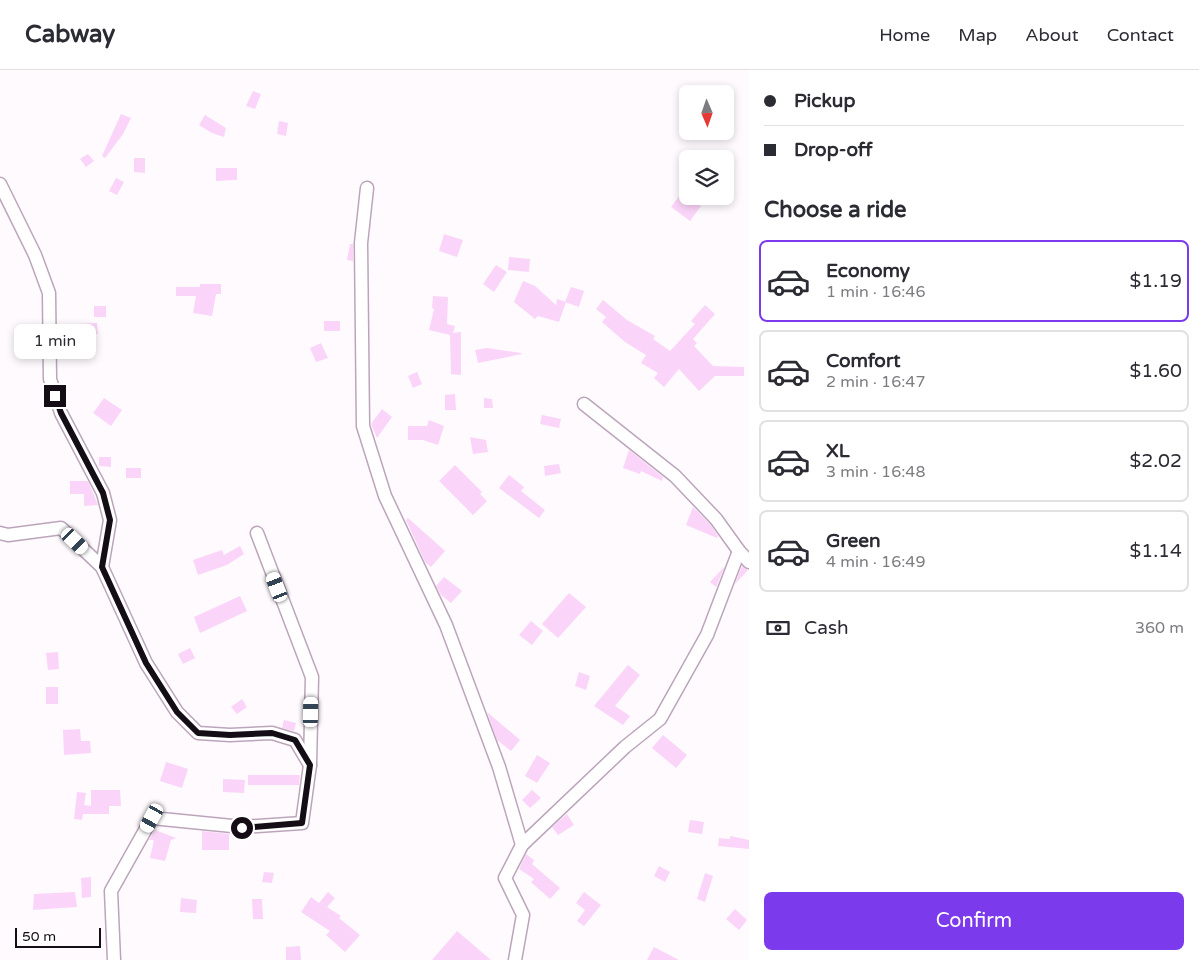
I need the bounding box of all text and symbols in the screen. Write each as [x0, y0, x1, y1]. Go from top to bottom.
text: Cabway [25, 20, 115, 49]
text: Home [879, 24, 930, 46]
text: Map [958, 24, 997, 46]
text: About [1025, 24, 1079, 46]
text: Contact [1107, 24, 1174, 46]
north arrow [679, 85, 734, 140]
map controls [679, 85, 734, 205]
text: Pickup [794, 90, 855, 112]
text: Drop-off [794, 139, 873, 161]
button: layers [679, 150, 734, 205]
text: Choose a ride [764, 197, 907, 223]
icon: car [766, 259, 811, 304]
text: Economy [826, 260, 910, 282]
text: $1.19 [1130, 270, 1182, 292]
text: 1 min · 16:46 [826, 282, 925, 302]
callout: 1 min [14, 324, 96, 358]
text: 1 min [34, 331, 76, 351]
icon: car [766, 349, 811, 394]
text: Comfort [826, 350, 900, 372]
text: $1.60 [1130, 360, 1182, 382]
text: 2 min · 16:47 [826, 372, 925, 392]
route end [44, 385, 66, 407]
icon: car [766, 439, 811, 484]
text: XL [826, 440, 850, 462]
text: $2.02 [1130, 450, 1182, 472]
text: 3 min · 16:48 [826, 462, 925, 482]
car [58, 525, 91, 557]
icon: car [766, 529, 811, 574]
text: Green [826, 530, 880, 552]
text: $1.14 [1130, 540, 1182, 562]
text: 4 min · 16:49 [826, 552, 925, 572]
car [264, 570, 289, 604]
icon: cash [764, 614, 792, 642]
text: Cash [804, 617, 849, 639]
text: 360 m [1135, 618, 1184, 638]
car [303, 697, 318, 727]
car [138, 801, 165, 835]
route start [231, 817, 253, 839]
button: Confirm [764, 892, 1184, 950]
scale bar [15, 925, 101, 948]
text: 50 m [22, 928, 56, 945]

